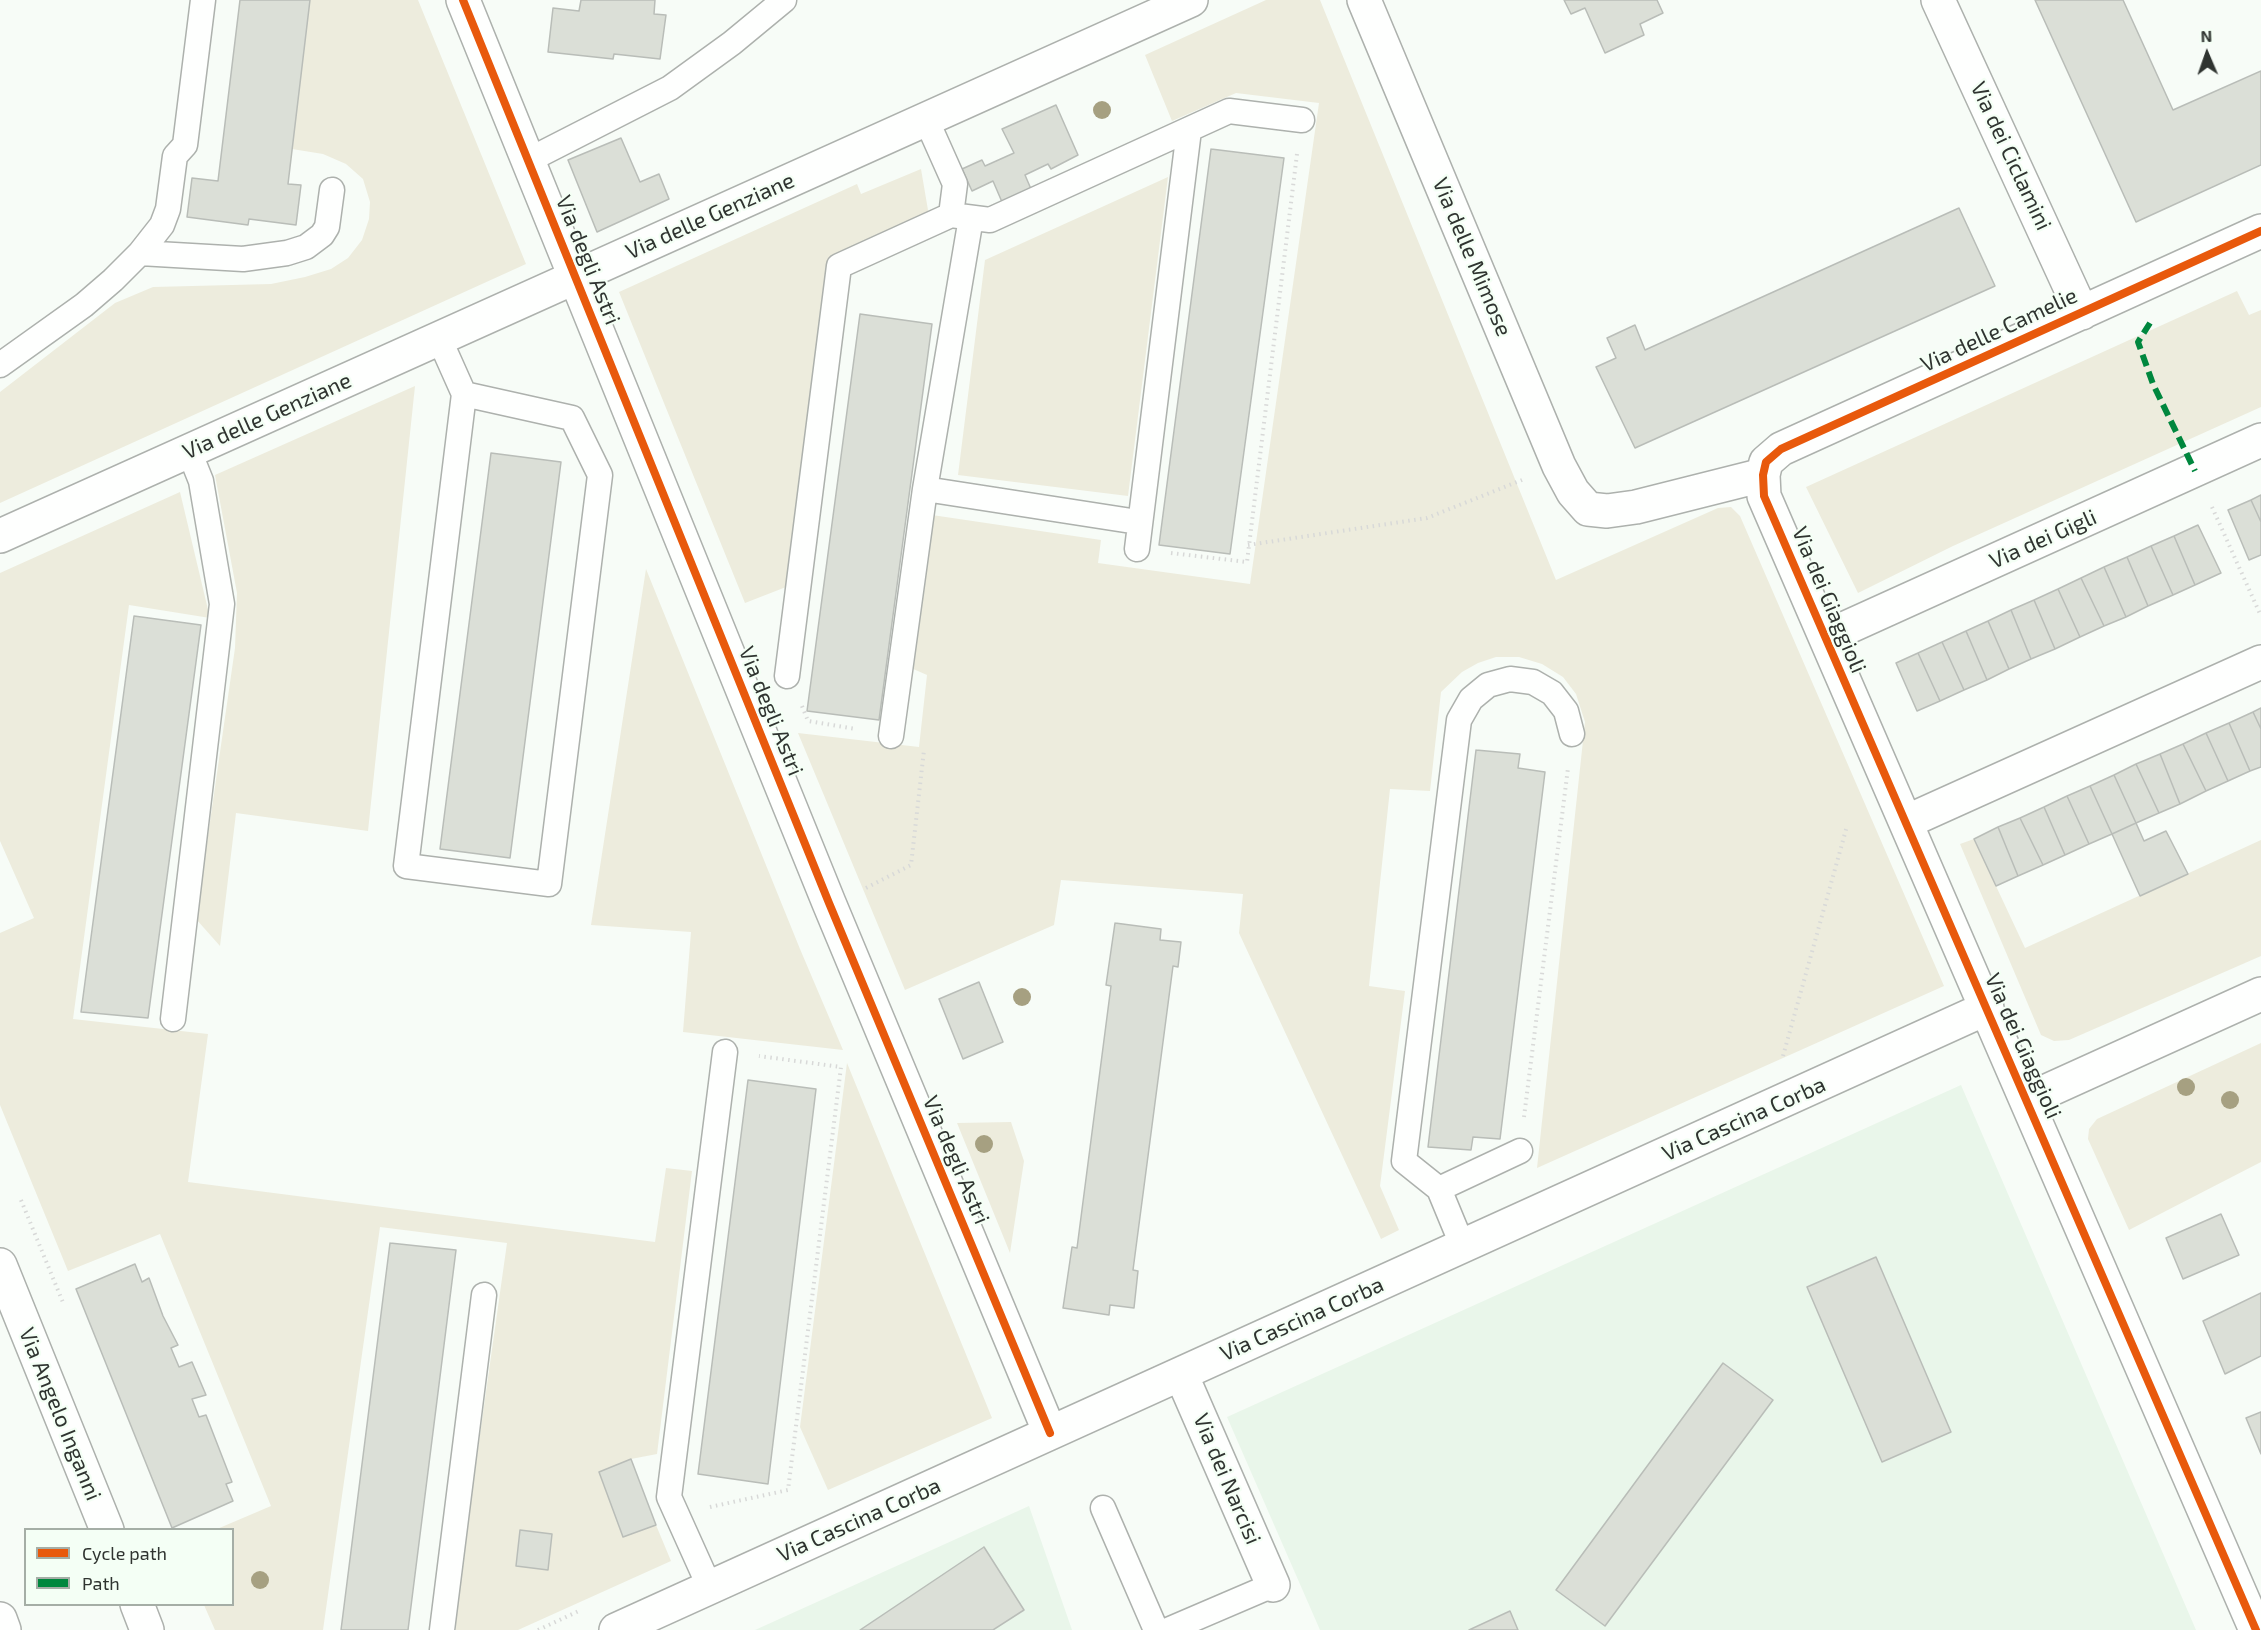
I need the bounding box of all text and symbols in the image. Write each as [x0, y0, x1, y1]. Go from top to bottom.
north arrow [2177, 24, 2237, 84]
text: N [2200, 26, 2212, 45]
street label: Via dei Ciclamini [1965, 77, 2057, 235]
street label: Via delle Genziane [622, 167, 798, 265]
street label: Via delle Mimose [1427, 174, 1517, 340]
street label: Via degli Astri [550, 192, 626, 328]
street label: Via delle Camelie [1917, 282, 2081, 378]
street label: Via delle Genziane [179, 367, 355, 465]
street label: Via dei Gigli [1985, 504, 2101, 574]
street label: Via dei Giaggioli [1786, 523, 1872, 677]
street label: Via degli Astri [733, 643, 809, 779]
street label: Via dei Giaggioli [1979, 969, 2067, 1123]
street label: Via Cascina Corba [1658, 1071, 1830, 1167]
street label: Via degli Astri [917, 1092, 995, 1228]
street label: Via Cascina Corba [1216, 1271, 1388, 1367]
street label: Via Angelo Inganni [13, 1324, 107, 1504]
street label: Via dei Narcisi [1188, 1410, 1266, 1548]
street label: Via Cascina Corba [773, 1472, 945, 1568]
legend [24, 1528, 234, 1606]
text: Cycle path [82, 1542, 167, 1564]
text: Path [82, 1572, 120, 1594]

